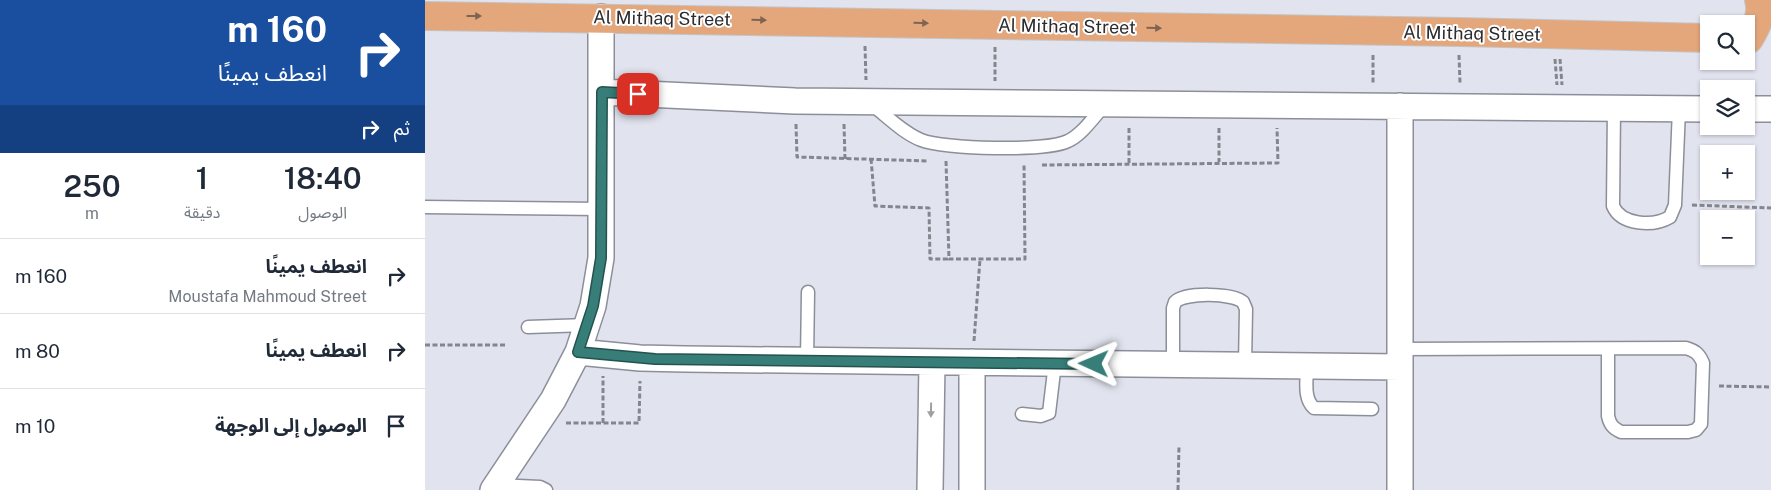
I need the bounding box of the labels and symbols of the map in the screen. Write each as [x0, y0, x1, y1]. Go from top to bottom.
street label: Al Mithaq Street [593, 6, 731, 30]
one-way arrow [466, 12, 482, 20]
street label: Al Mithaq Street [998, 14, 1136, 38]
one-way arrow [751, 16, 767, 24]
one-way arrow [913, 19, 929, 27]
street label: Al Mithaq Street [1403, 21, 1541, 45]
one-way arrow [1146, 24, 1162, 32]
pin [617, 73, 659, 115]
position arrow [1067, 337, 1119, 389]
one-way arrow [927, 403, 935, 419]

